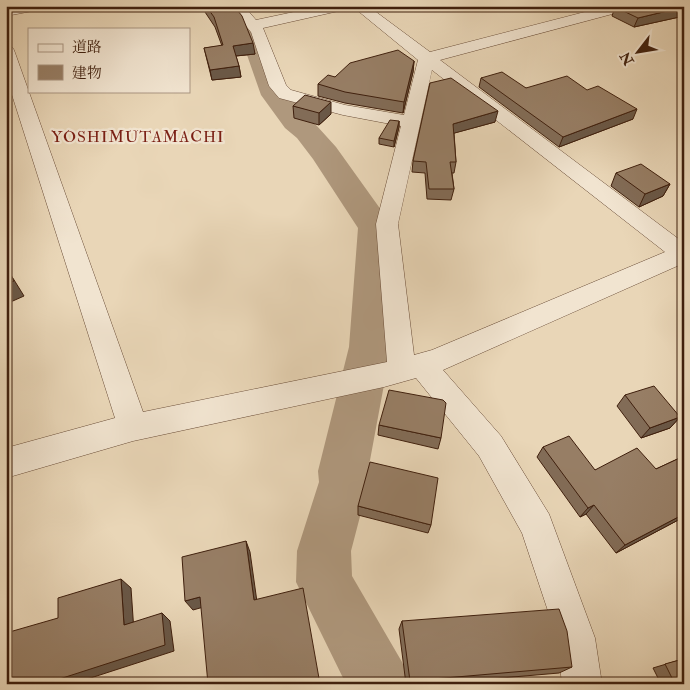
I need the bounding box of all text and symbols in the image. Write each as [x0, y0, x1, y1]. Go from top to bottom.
legend [28, 28, 190, 92]
north arrow [612, 28, 662, 78]
text: 道路 [72, 38, 102, 57]
text: N [617, 48, 638, 69]
text: 建物 [72, 64, 102, 83]
district label: YOSHIMUTAMACHI [51, 127, 225, 147]

